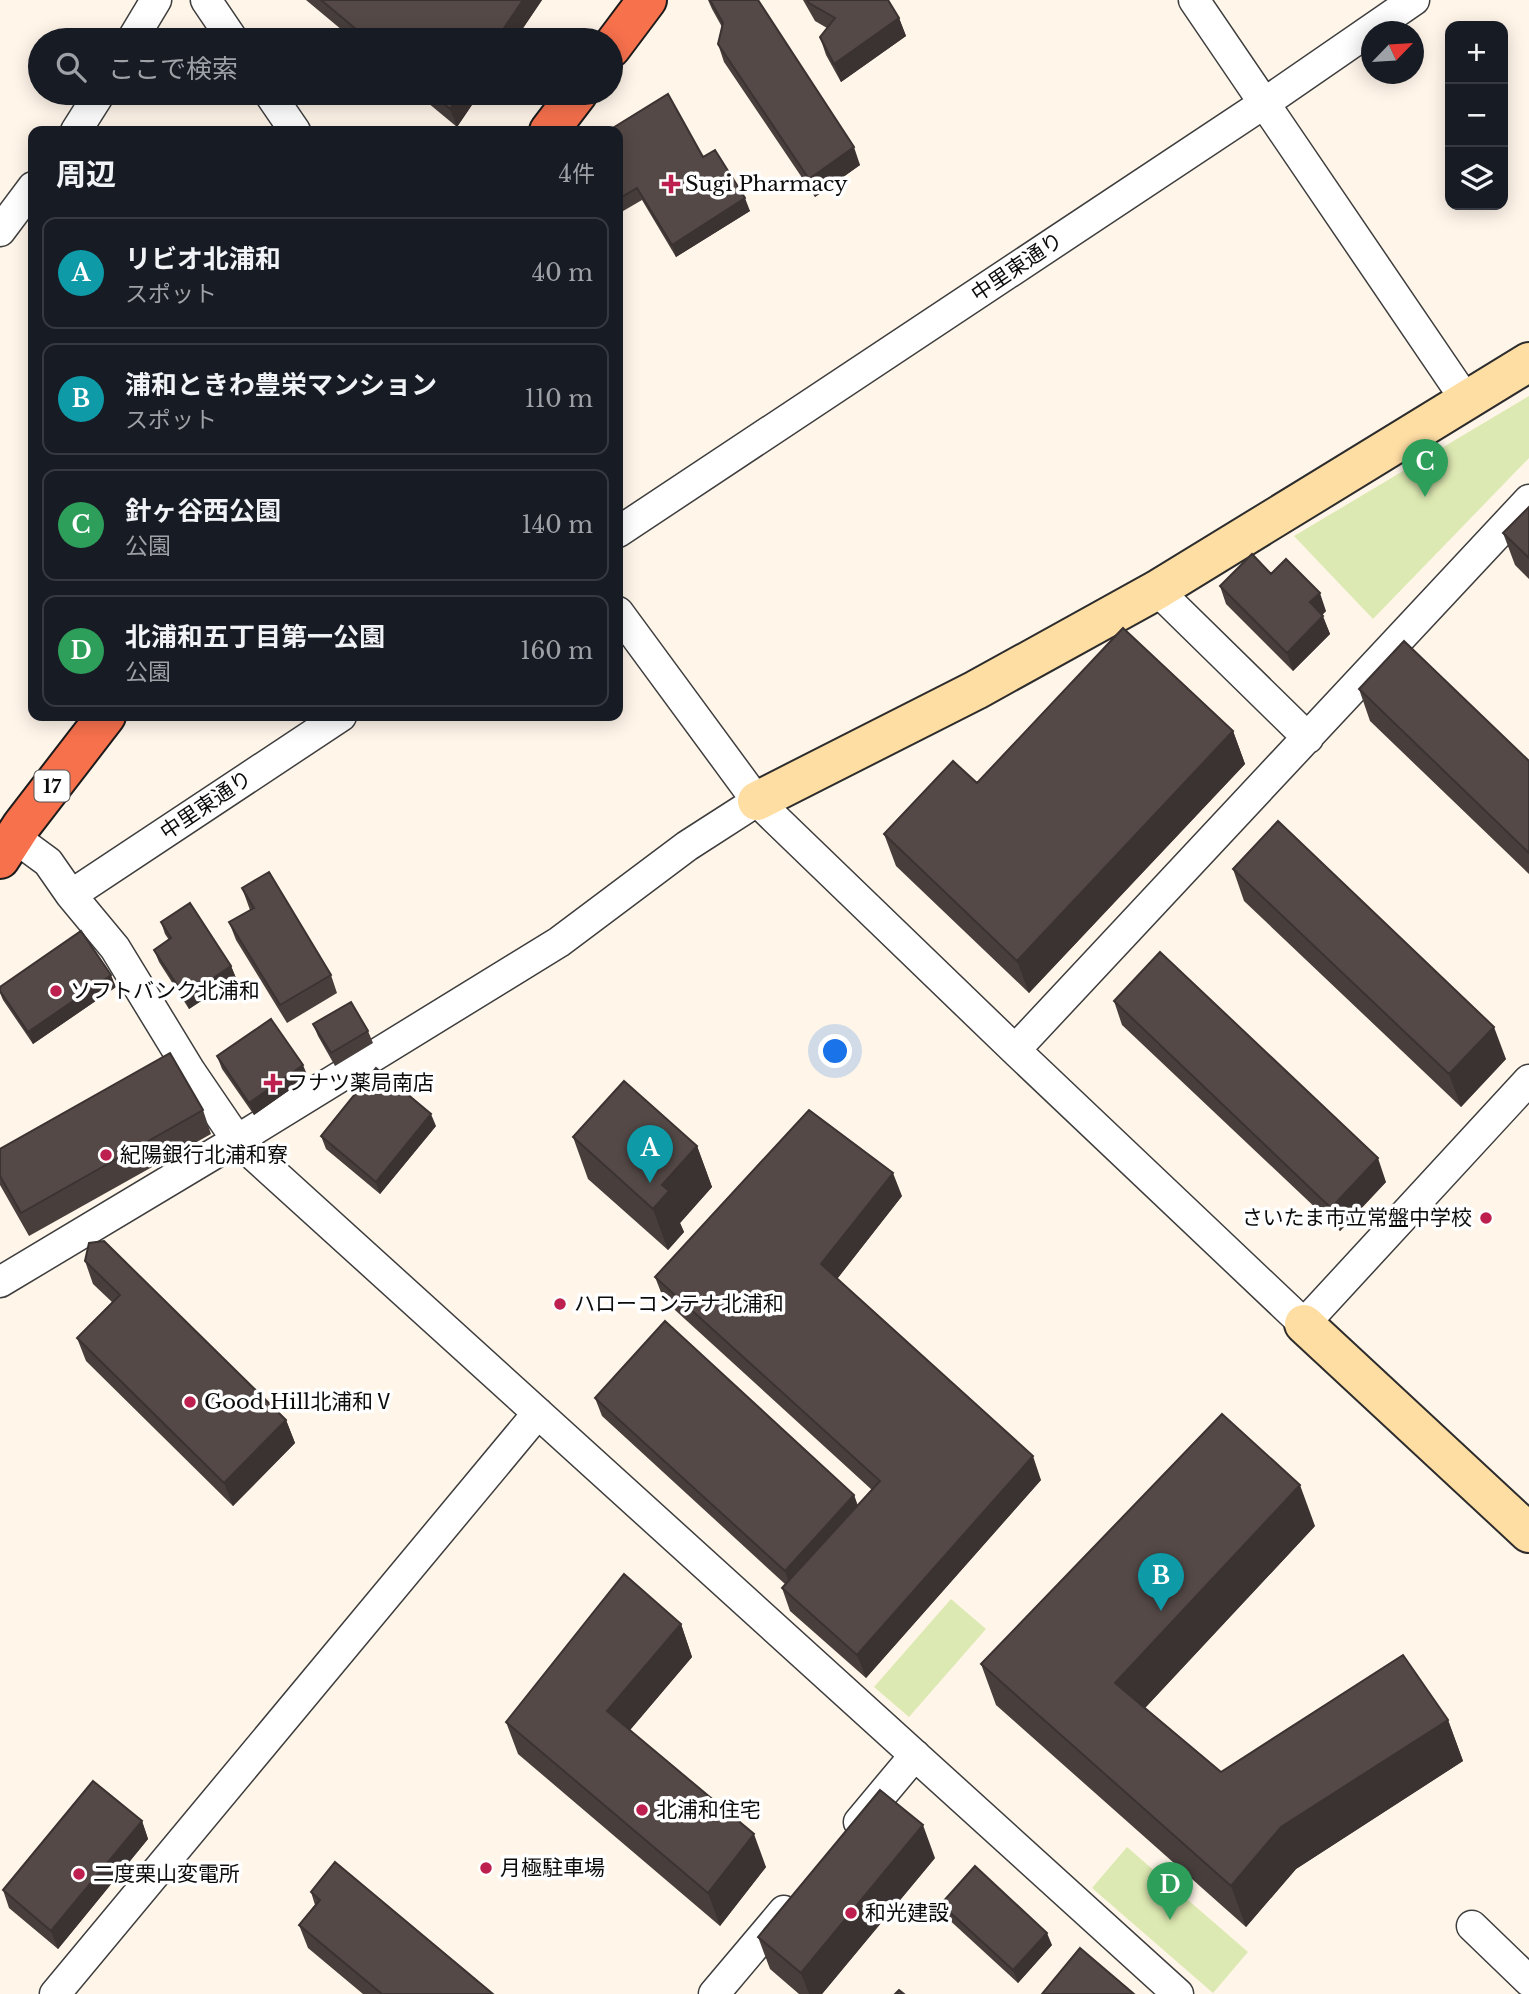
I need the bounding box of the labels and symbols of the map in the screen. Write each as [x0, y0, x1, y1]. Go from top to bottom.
north arrow [1361, 21, 1424, 84]
place label: Sugi Pharmacy [685, 171, 848, 197]
marker: Sugi Pharmacy [663, 176, 679, 192]
street label: 中里東通り [966, 227, 1068, 307]
pin: C [1402, 439, 1448, 497]
street label: 中里東通り [155, 765, 257, 845]
road number: 17 [34, 771, 70, 802]
place label: ソフトバンク北浦和 [70, 978, 260, 1004]
marker: ソフトバンク北浦和 [48, 983, 64, 999]
your location [818, 1034, 852, 1068]
place label: フナツ薬局南店 [287, 1070, 434, 1096]
marker: フナツ薬局南店 [265, 1075, 281, 1091]
pin: A [627, 1125, 673, 1183]
place label: 紀陽銀行北浦和寮 [120, 1142, 288, 1168]
marker: 紀陽銀行北浦和寮 [98, 1147, 114, 1163]
place label: さいたま市立常盤中学校 [1242, 1205, 1472, 1231]
marker: さいたま市立常盤中学校 [1478, 1210, 1494, 1226]
place label: ハローコンテナ北浦和 [574, 1291, 784, 1317]
marker: ハローコンテナ北浦和 [552, 1296, 568, 1312]
place label: Good Hill北浦和Ⅴ [204, 1389, 394, 1415]
marker: Good Hill北浦和Ⅴ [182, 1394, 198, 1410]
pin: B [1138, 1553, 1184, 1611]
place label: 北浦和住宅 [656, 1797, 761, 1823]
marker: 北浦和住宅 [634, 1802, 650, 1818]
place label: 月極駐車場 [500, 1855, 605, 1881]
marker: 月極駐車場 [478, 1860, 494, 1876]
place label: 二度栗山変電所 [93, 1861, 240, 1887]
pin: D [1147, 1862, 1193, 1920]
marker: 二度栗山変電所 [71, 1866, 87, 1882]
place label: 和光建設 [865, 1900, 949, 1926]
marker: 和光建設 [843, 1905, 859, 1921]

